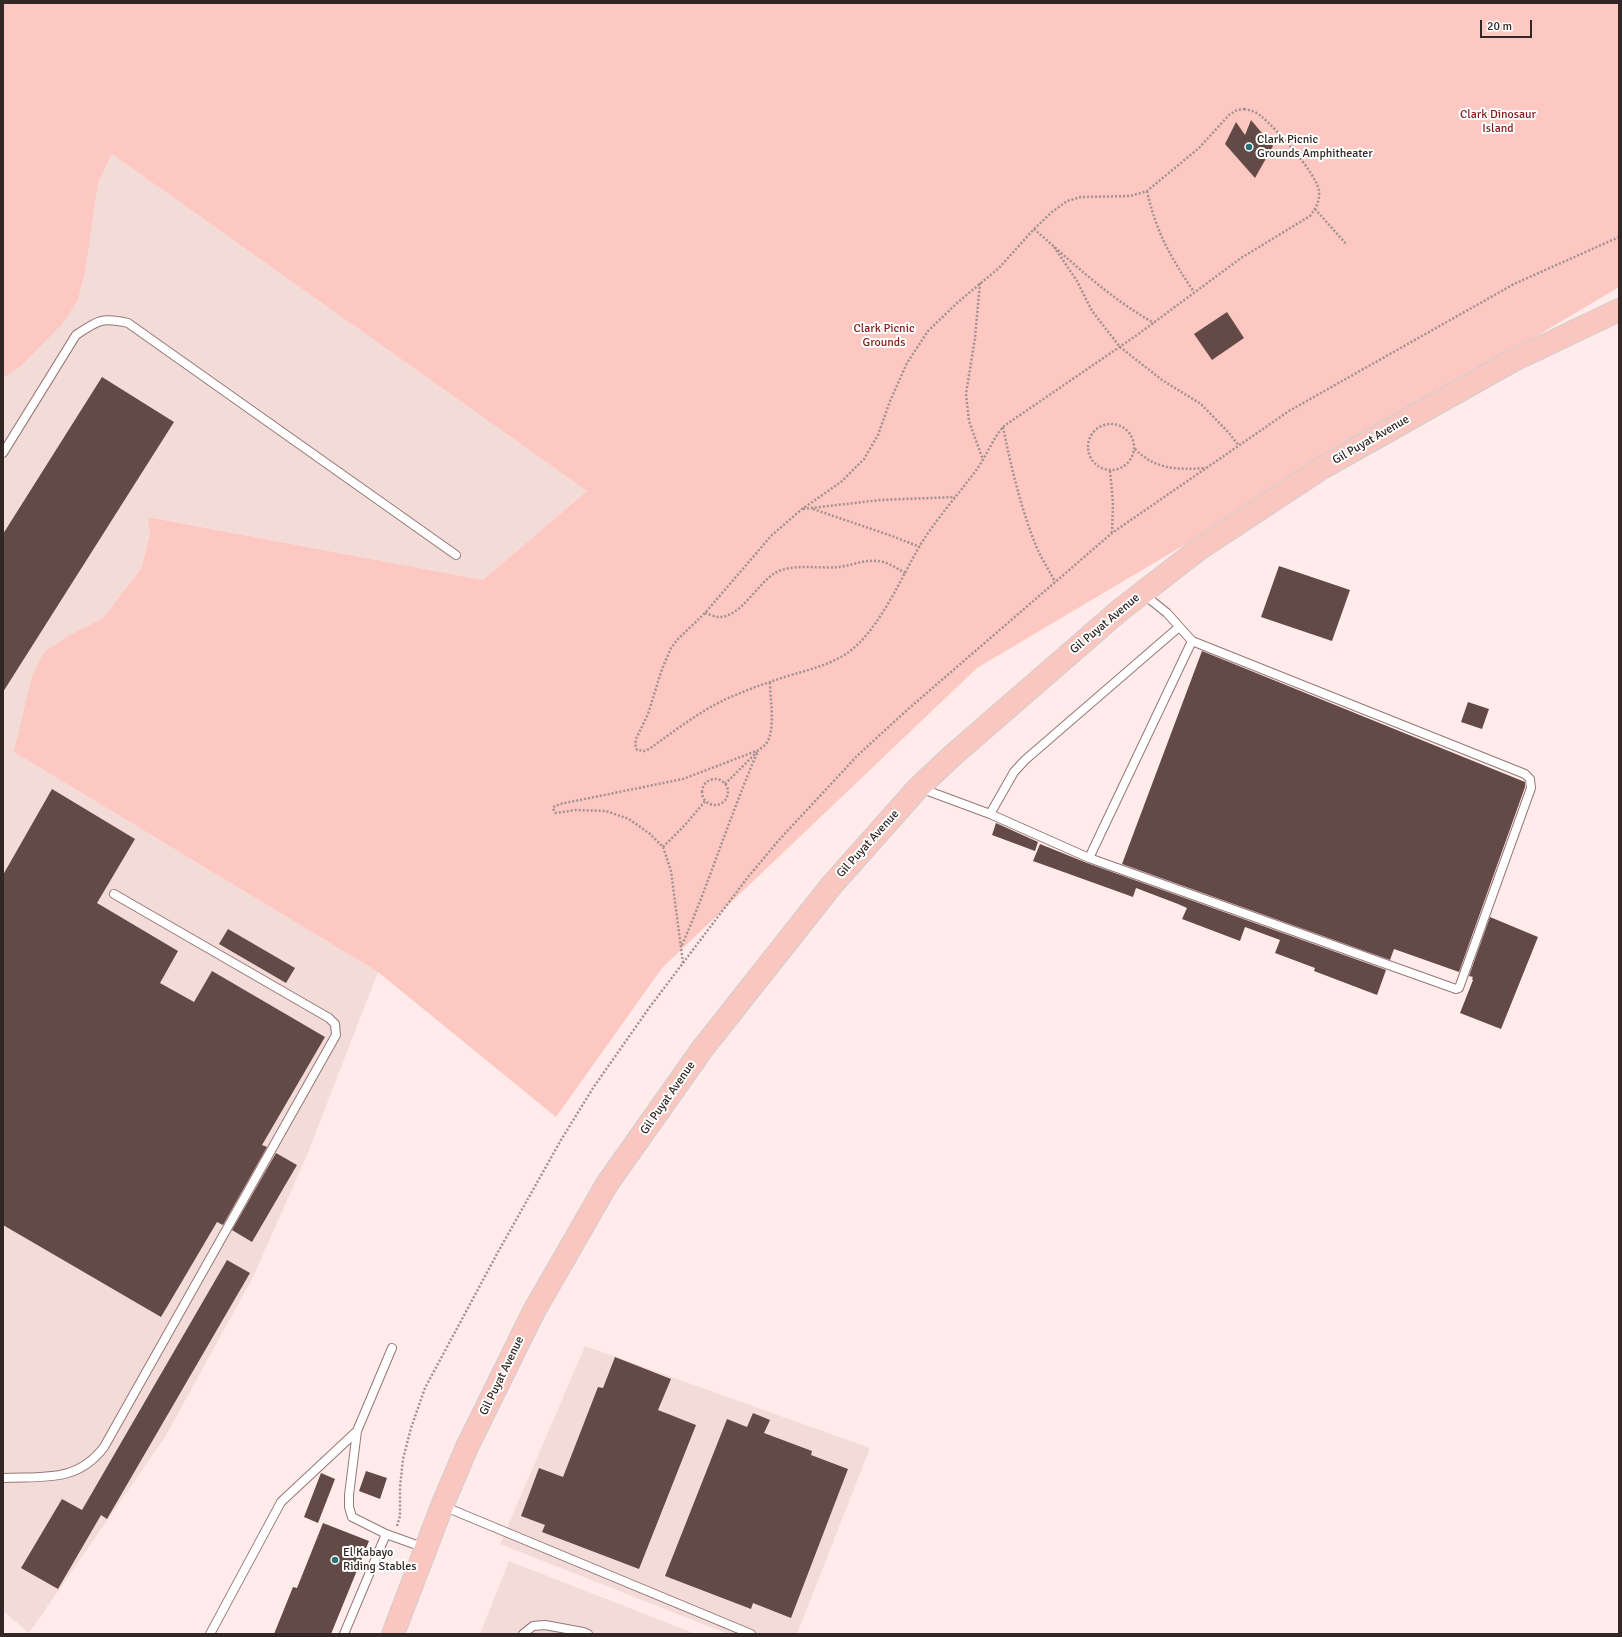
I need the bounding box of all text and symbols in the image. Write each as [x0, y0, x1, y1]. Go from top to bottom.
scale bar [1482, 12, 1534, 38]
text: 20 m [1487, 19, 1512, 34]
park label: Clark Dinosaur Island [1460, 108, 1536, 136]
place label: Clark Picnic Grounds Amphitheater [1257, 133, 1373, 161]
marker: Clark Picnic Grounds Amphitheater [1244, 142, 1254, 152]
park label: Clark Picnic Grounds [853, 322, 915, 350]
street label: Gil Puyat Avenue [1330, 412, 1412, 468]
street label: Gil Puyat Avenue [1067, 591, 1143, 657]
street label: Gil Puyat Avenue [834, 807, 902, 881]
street label: Gil Puyat Avenue [637, 1059, 699, 1137]
street label: Gil Puyat Avenue [477, 1334, 527, 1418]
place label: El Kabayo Riding Stables [343, 1546, 416, 1574]
marker: El Kabayo Riding Stables [330, 1555, 340, 1565]

